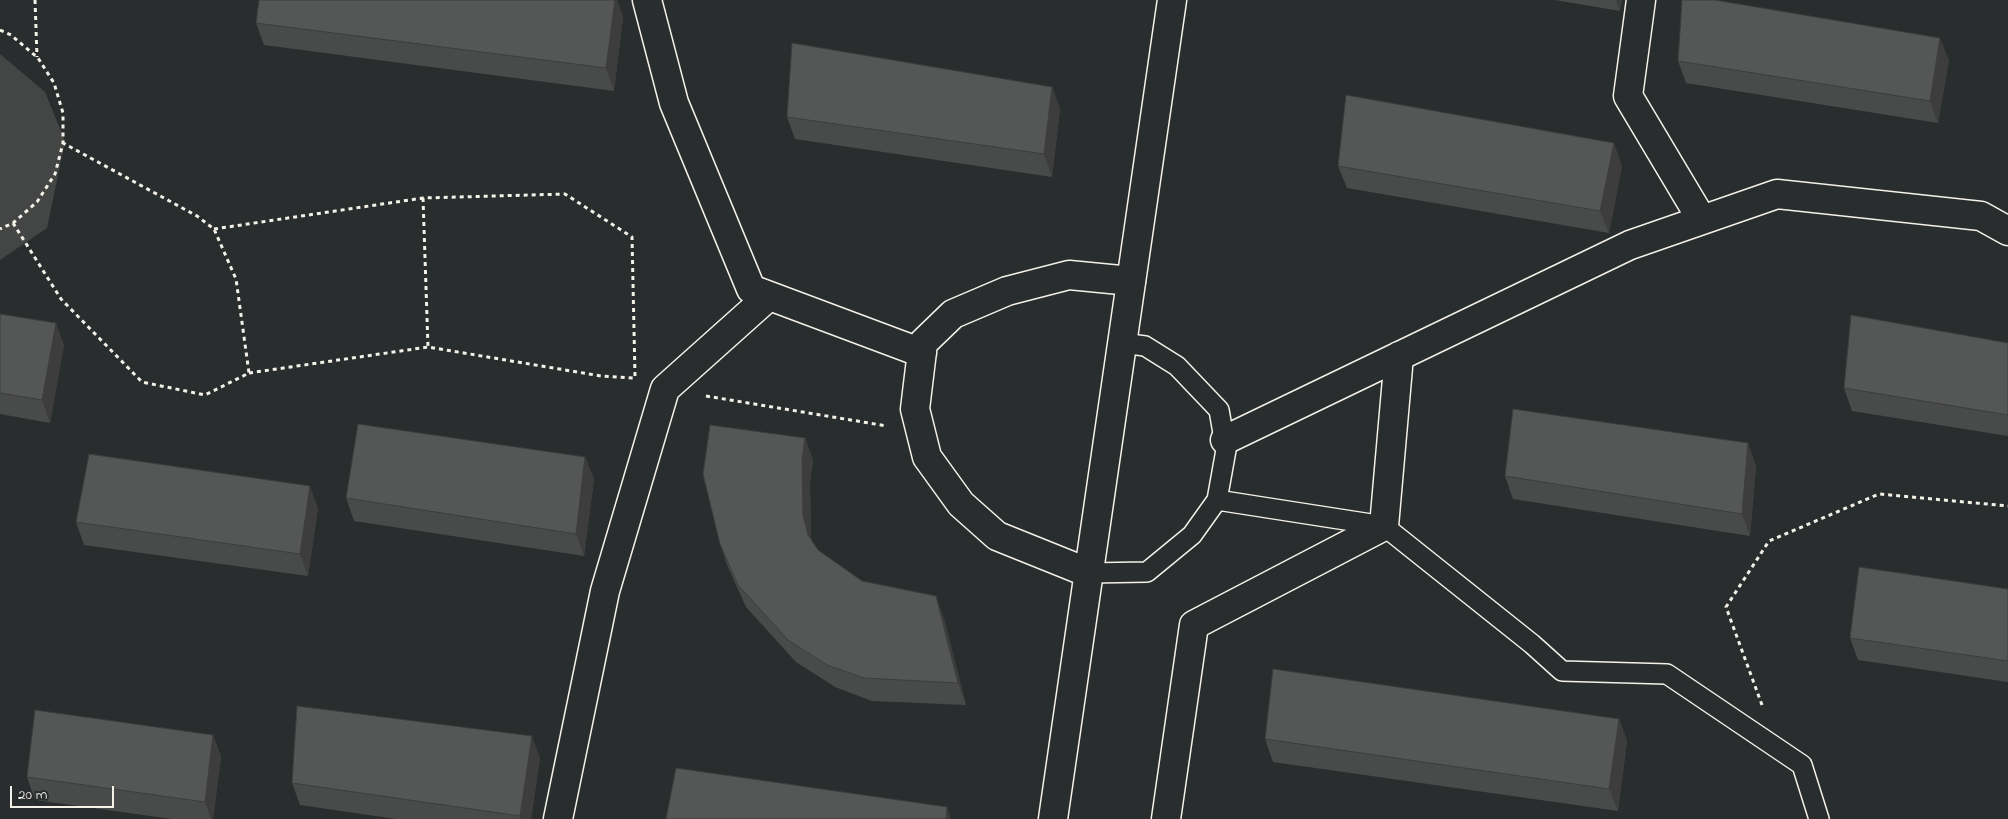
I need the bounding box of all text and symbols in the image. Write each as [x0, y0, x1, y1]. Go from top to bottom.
scale bar [12, 776, 116, 808]
text: 20 m [18, 784, 47, 806]

